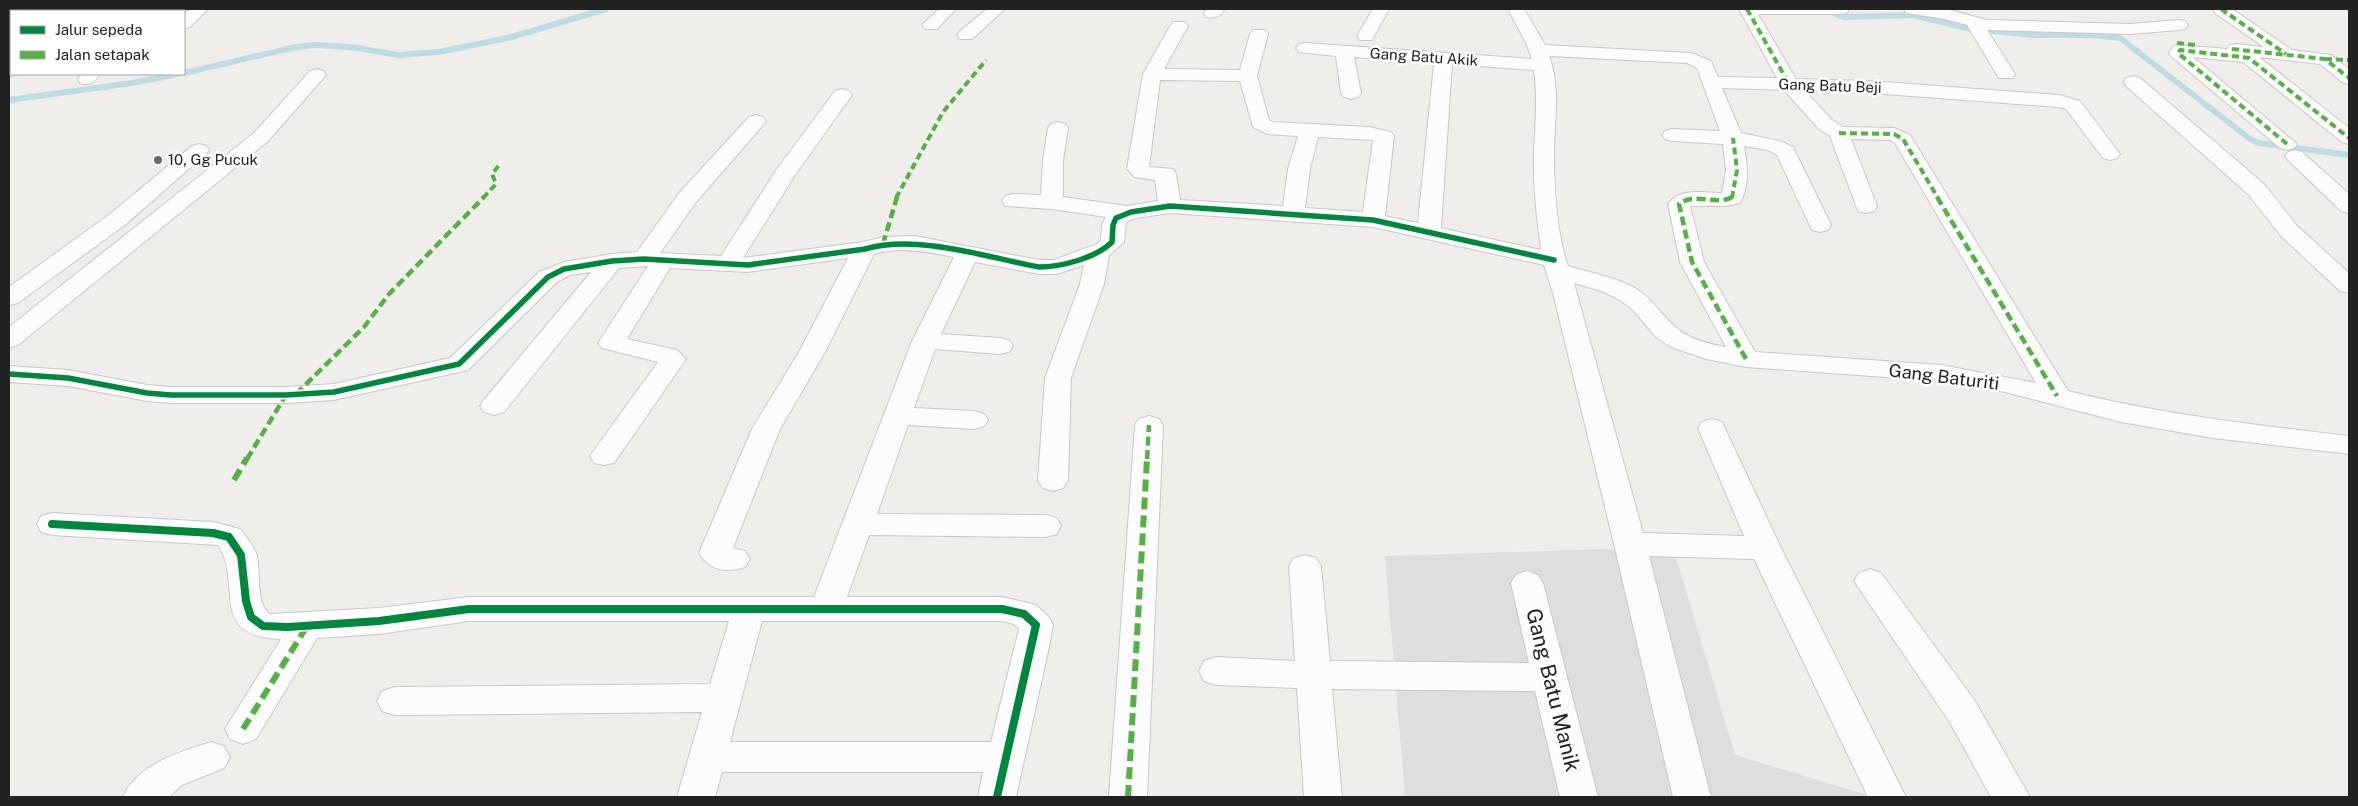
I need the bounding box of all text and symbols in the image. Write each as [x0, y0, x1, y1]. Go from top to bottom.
legend [10, 10, 185, 75]
text: Jalur sepeda [55, 21, 143, 38]
street label: Gang Batu Akik [1369, 44, 1479, 69]
text: Jalan setapak [55, 46, 150, 63]
street label: Gang Batu Beji [1778, 75, 1882, 96]
place label: 10, Gg Pucuk [168, 151, 258, 168]
marker: 10, Gg Pucuk [152, 154, 164, 166]
street label: Gang Baturiti [1888, 359, 2001, 394]
street label: Gang Batu Manik [1521, 606, 1586, 774]

